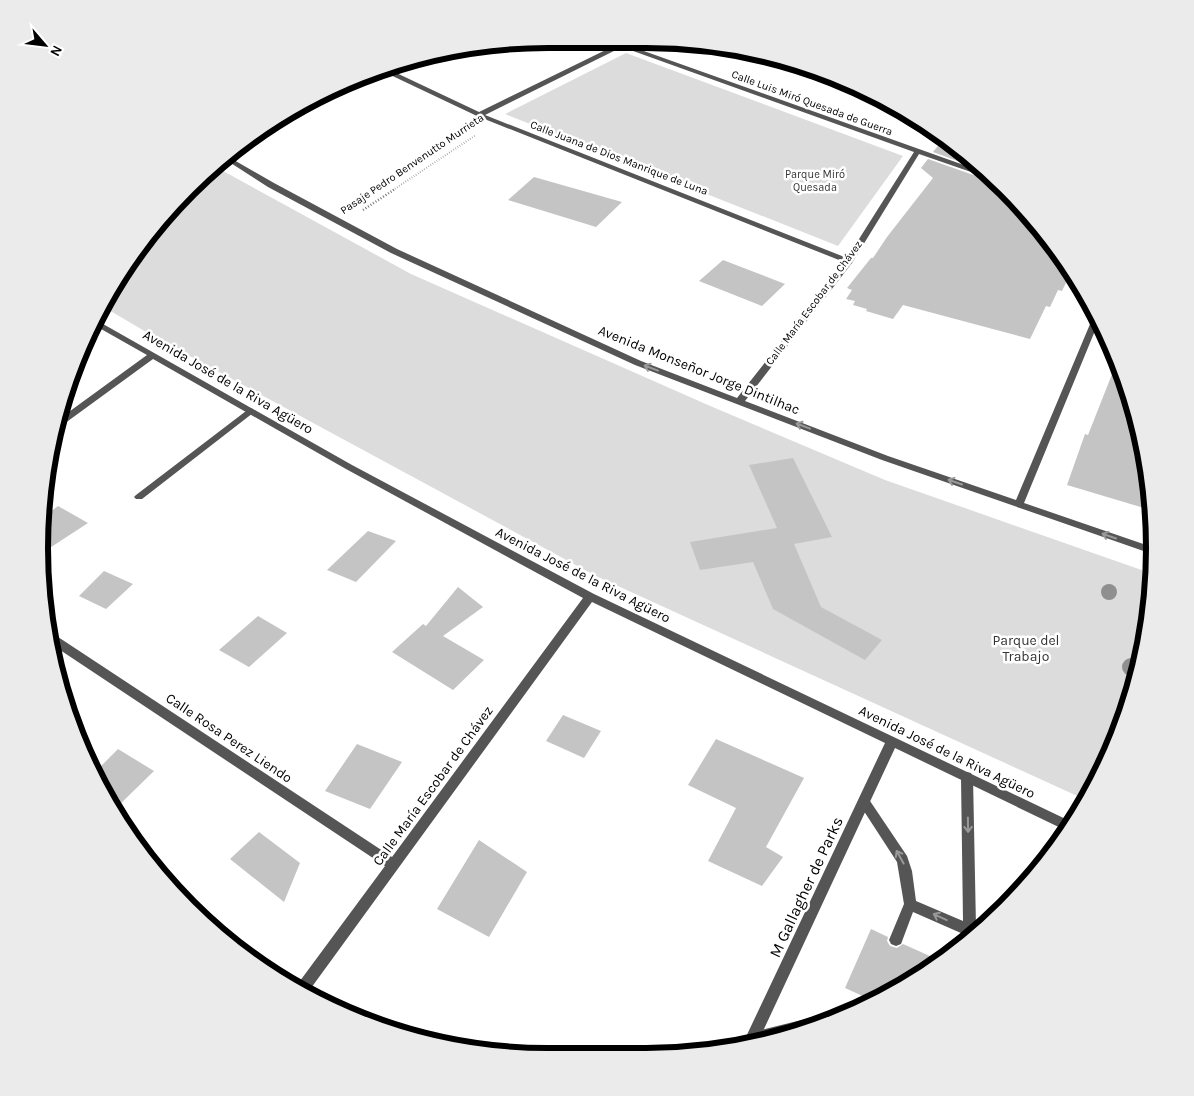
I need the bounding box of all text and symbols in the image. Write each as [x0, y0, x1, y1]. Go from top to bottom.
north arrow [20, 20, 70, 70]
text: N [46, 42, 66, 59]
street label: Calle Luis Miró Quesada de Guerra [730, 68, 894, 138]
street label: Pasaje Pedro Benvenutto Murrieta [338, 111, 486, 217]
street label: Calle Juana de Dios Manrique de Luna [528, 118, 710, 198]
park label: Parque Miró Quesada [785, 168, 845, 194]
street label: Calle María Escobar de Chávez [763, 238, 865, 368]
street label: Avenida Monseñor Jorge Dintilhac [596, 322, 802, 418]
street label: Avenida José de la Riva Agüero [140, 326, 316, 438]
one-way arrow [644, 363, 659, 373]
one-way arrow [796, 421, 811, 430]
one-way arrow [948, 477, 964, 486]
street label: Avenida José de la Riva Agüero [493, 523, 673, 627]
one-way arrow [1102, 531, 1117, 540]
park label: Parque del Trabajo [992, 632, 1060, 665]
street label: Calle Rosa Perez Liendo [163, 689, 295, 787]
street label: Avenida José de la Riva Agüero [856, 702, 1038, 802]
street label: Calle María Escobar de Chávez [369, 703, 497, 869]
street label: M Gallagher de Parks [765, 814, 847, 960]
one-way arrow [963, 817, 972, 833]
one-way arrow [895, 849, 905, 864]
one-way arrow [933, 912, 948, 922]

